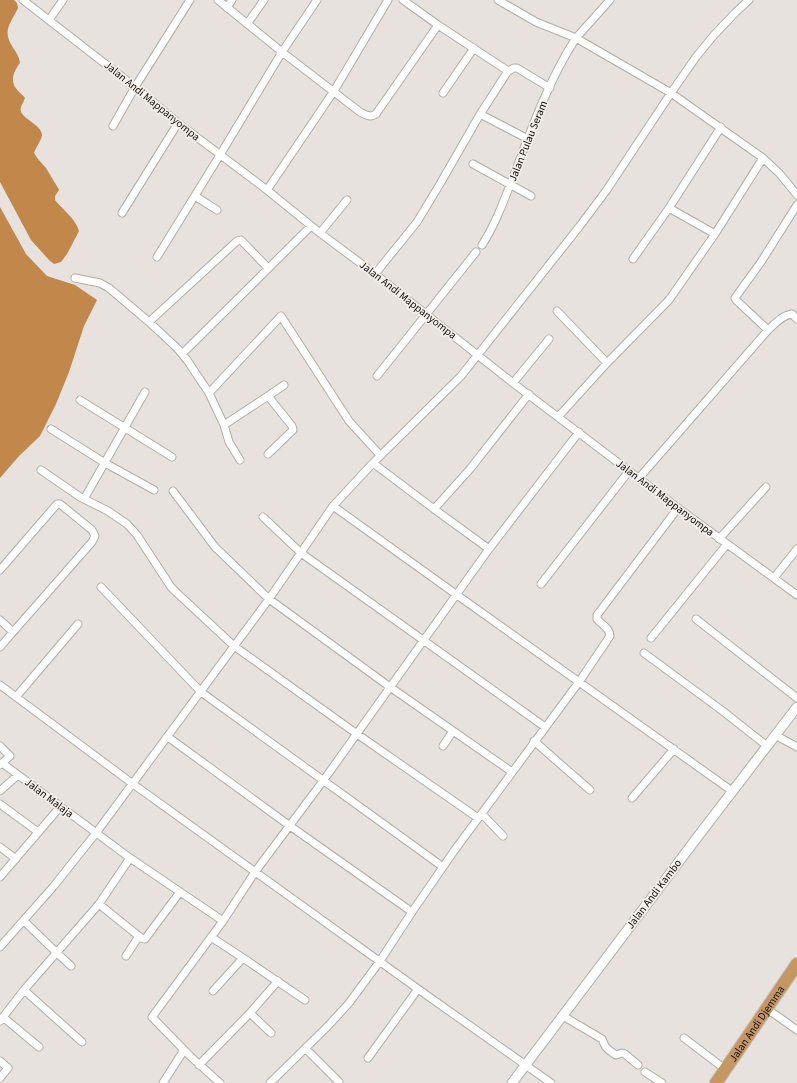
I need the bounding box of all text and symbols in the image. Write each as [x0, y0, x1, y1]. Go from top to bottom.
street label: Jalan Andi Mappanyompa [101, 58, 203, 144]
street label: Jalan Pulau Seram [505, 98, 551, 184]
street label: Jalan Andi Mappanyompa [356, 257, 460, 343]
street label: Jalan Andi Mappanyompa [613, 456, 717, 540]
street label: Jalan Malaja [22, 775, 76, 821]
street label: Jalan Andi Kambo [623, 856, 685, 932]
street label: Jalan Andi Djemma [725, 982, 788, 1065]

